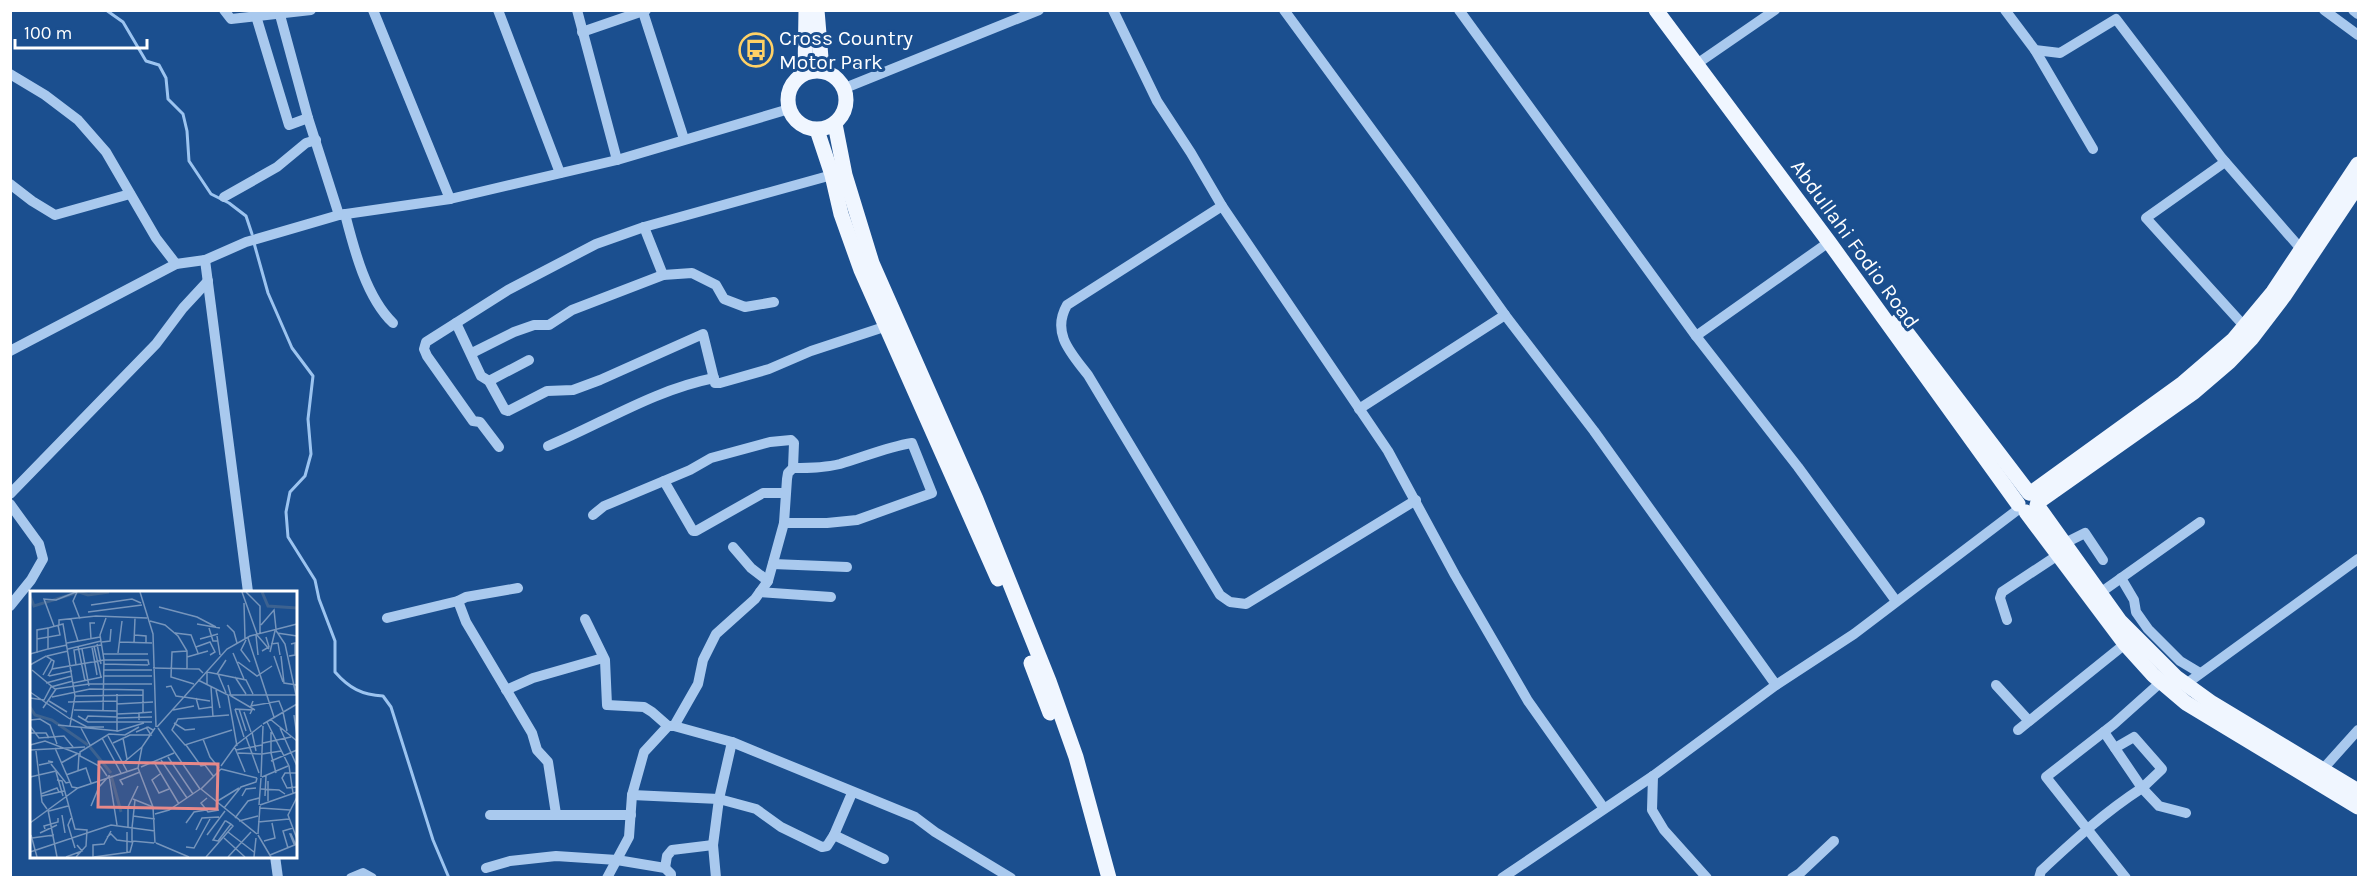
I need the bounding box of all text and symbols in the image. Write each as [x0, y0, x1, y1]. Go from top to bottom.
scale bar [15, 12, 147, 50]
text: 100 m [24, 22, 72, 44]
place label: Cross Country Motor Park [779, 26, 913, 74]
bus stop icon: Cross Country Motor Park [738, 32, 774, 68]
street label: Abdullahi Fodio Road [1786, 155, 1924, 333]
inset map [30, 591, 297, 858]

